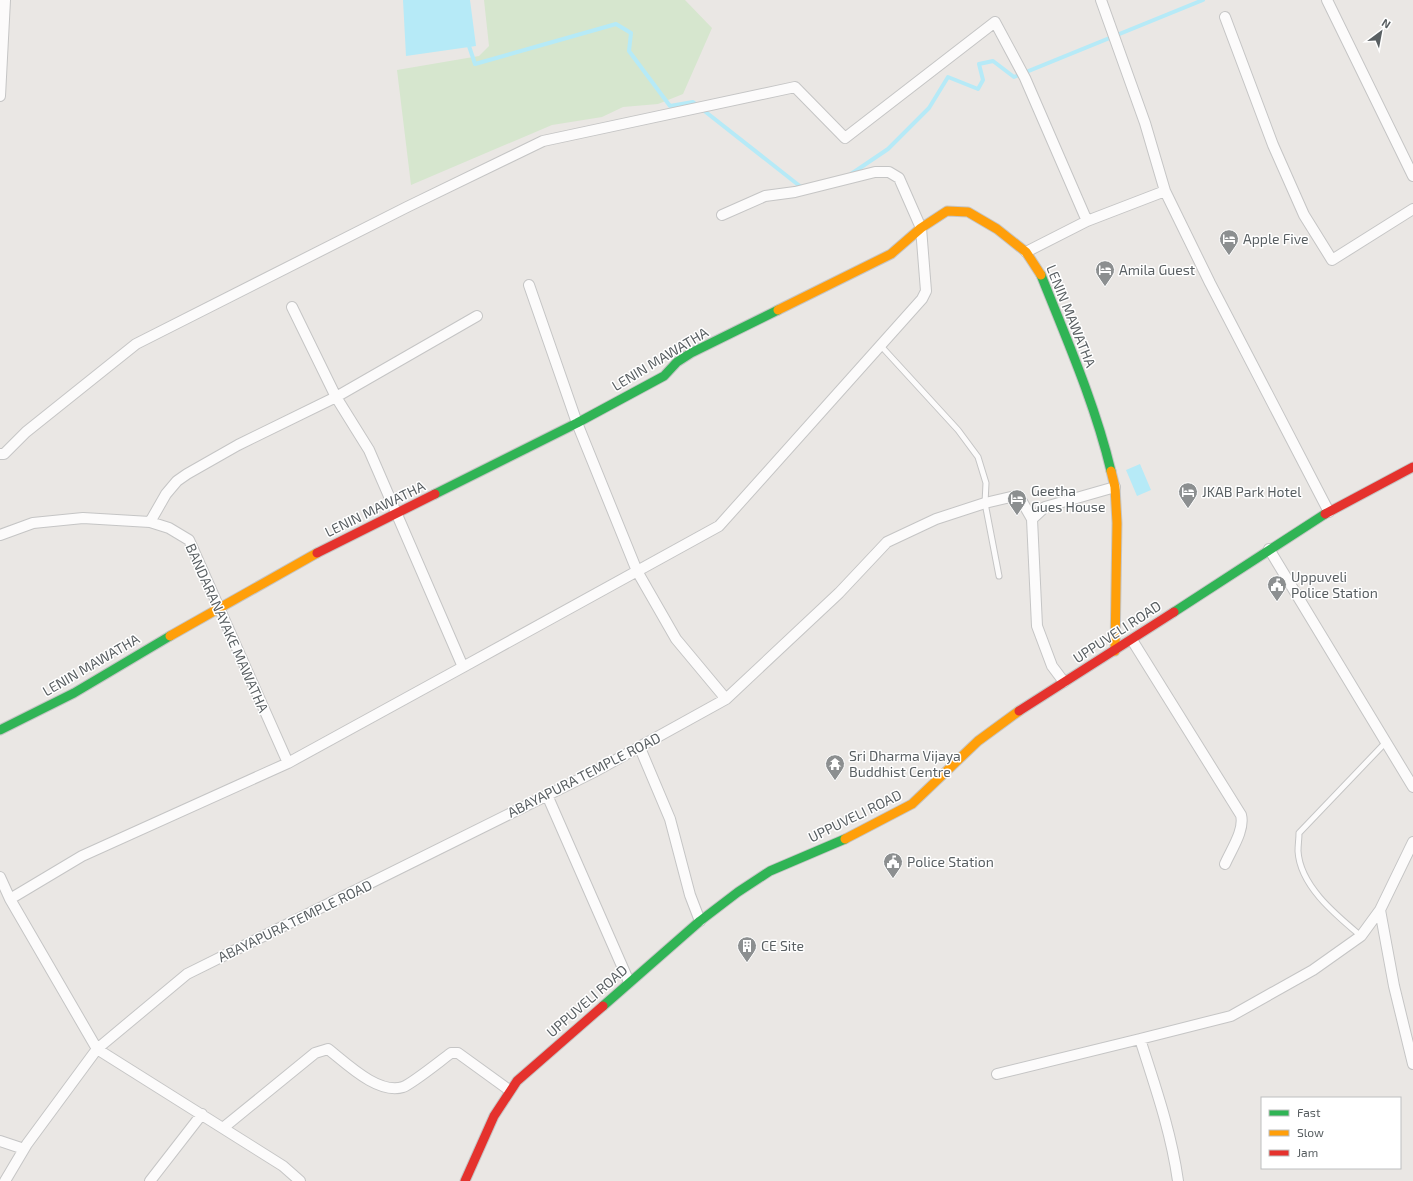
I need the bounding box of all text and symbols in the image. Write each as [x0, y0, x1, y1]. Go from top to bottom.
north arrow [1361, 12, 1401, 52]
text: N [1380, 15, 1393, 31]
hotel icon: Apple Five [1218, 228, 1240, 256]
place label: Apple Five [1243, 230, 1309, 247]
hotel icon: Amila Guest [1094, 259, 1116, 287]
place label: Amila Guest [1119, 261, 1195, 278]
street label: LENIN MAWATHA [1043, 262, 1100, 370]
street label: LENIN MAWATHA [609, 323, 711, 394]
street label: LENIN MAWATHA [322, 477, 428, 540]
hotel icon: JKAB Park Hotel [1177, 481, 1199, 509]
place label: Geetha Gues House [1031, 482, 1105, 515]
place label: JKAB Park Hotel [1202, 483, 1302, 500]
hotel icon: Geetha Gues House [1006, 488, 1028, 516]
street label: BANDARANAYAKE MAWATHA [182, 541, 273, 715]
place label: Uppuveli Police Station [1291, 568, 1378, 601]
public building icon: Uppuveli Police Station [1266, 574, 1288, 602]
street label: UPPUVELI ROAD [1070, 597, 1164, 666]
street label: LENIN MAWATHA [39, 630, 143, 699]
street label: ABAYAPURA TEMPLE ROAD [504, 729, 663, 821]
place label: Sri Dharma Vijaya Buddhist Centre [849, 747, 961, 780]
temple icon: Sri Dharma Vijaya Buddhist Centre [824, 753, 846, 781]
street label: UPPUVELI ROAD [805, 786, 904, 845]
public building icon: Police Station [882, 851, 904, 879]
place label: Police Station [907, 853, 994, 870]
street label: ABAYAPURA TEMPLE ROAD [215, 876, 375, 965]
building icon: CE Site [736, 935, 758, 963]
place label: CE Site [761, 937, 804, 954]
street label: UPPUVELI ROAD [543, 961, 631, 1040]
legend [1261, 1097, 1401, 1169]
text: Fast [1297, 1105, 1321, 1119]
text: Slow [1297, 1125, 1324, 1139]
text: Jam [1297, 1145, 1318, 1159]

